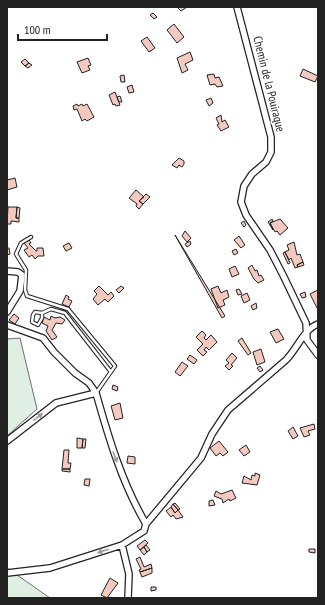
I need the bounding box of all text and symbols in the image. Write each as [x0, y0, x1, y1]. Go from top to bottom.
scale bar [18, 16, 107, 42]
text: 100 m [24, 22, 51, 37]
street label: Chemin de la Pouiraque [250, 34, 289, 133]
one-way arrow [32, 412, 43, 421]
one-way arrow [112, 451, 118, 463]
one-way arrow [97, 548, 109, 554]

